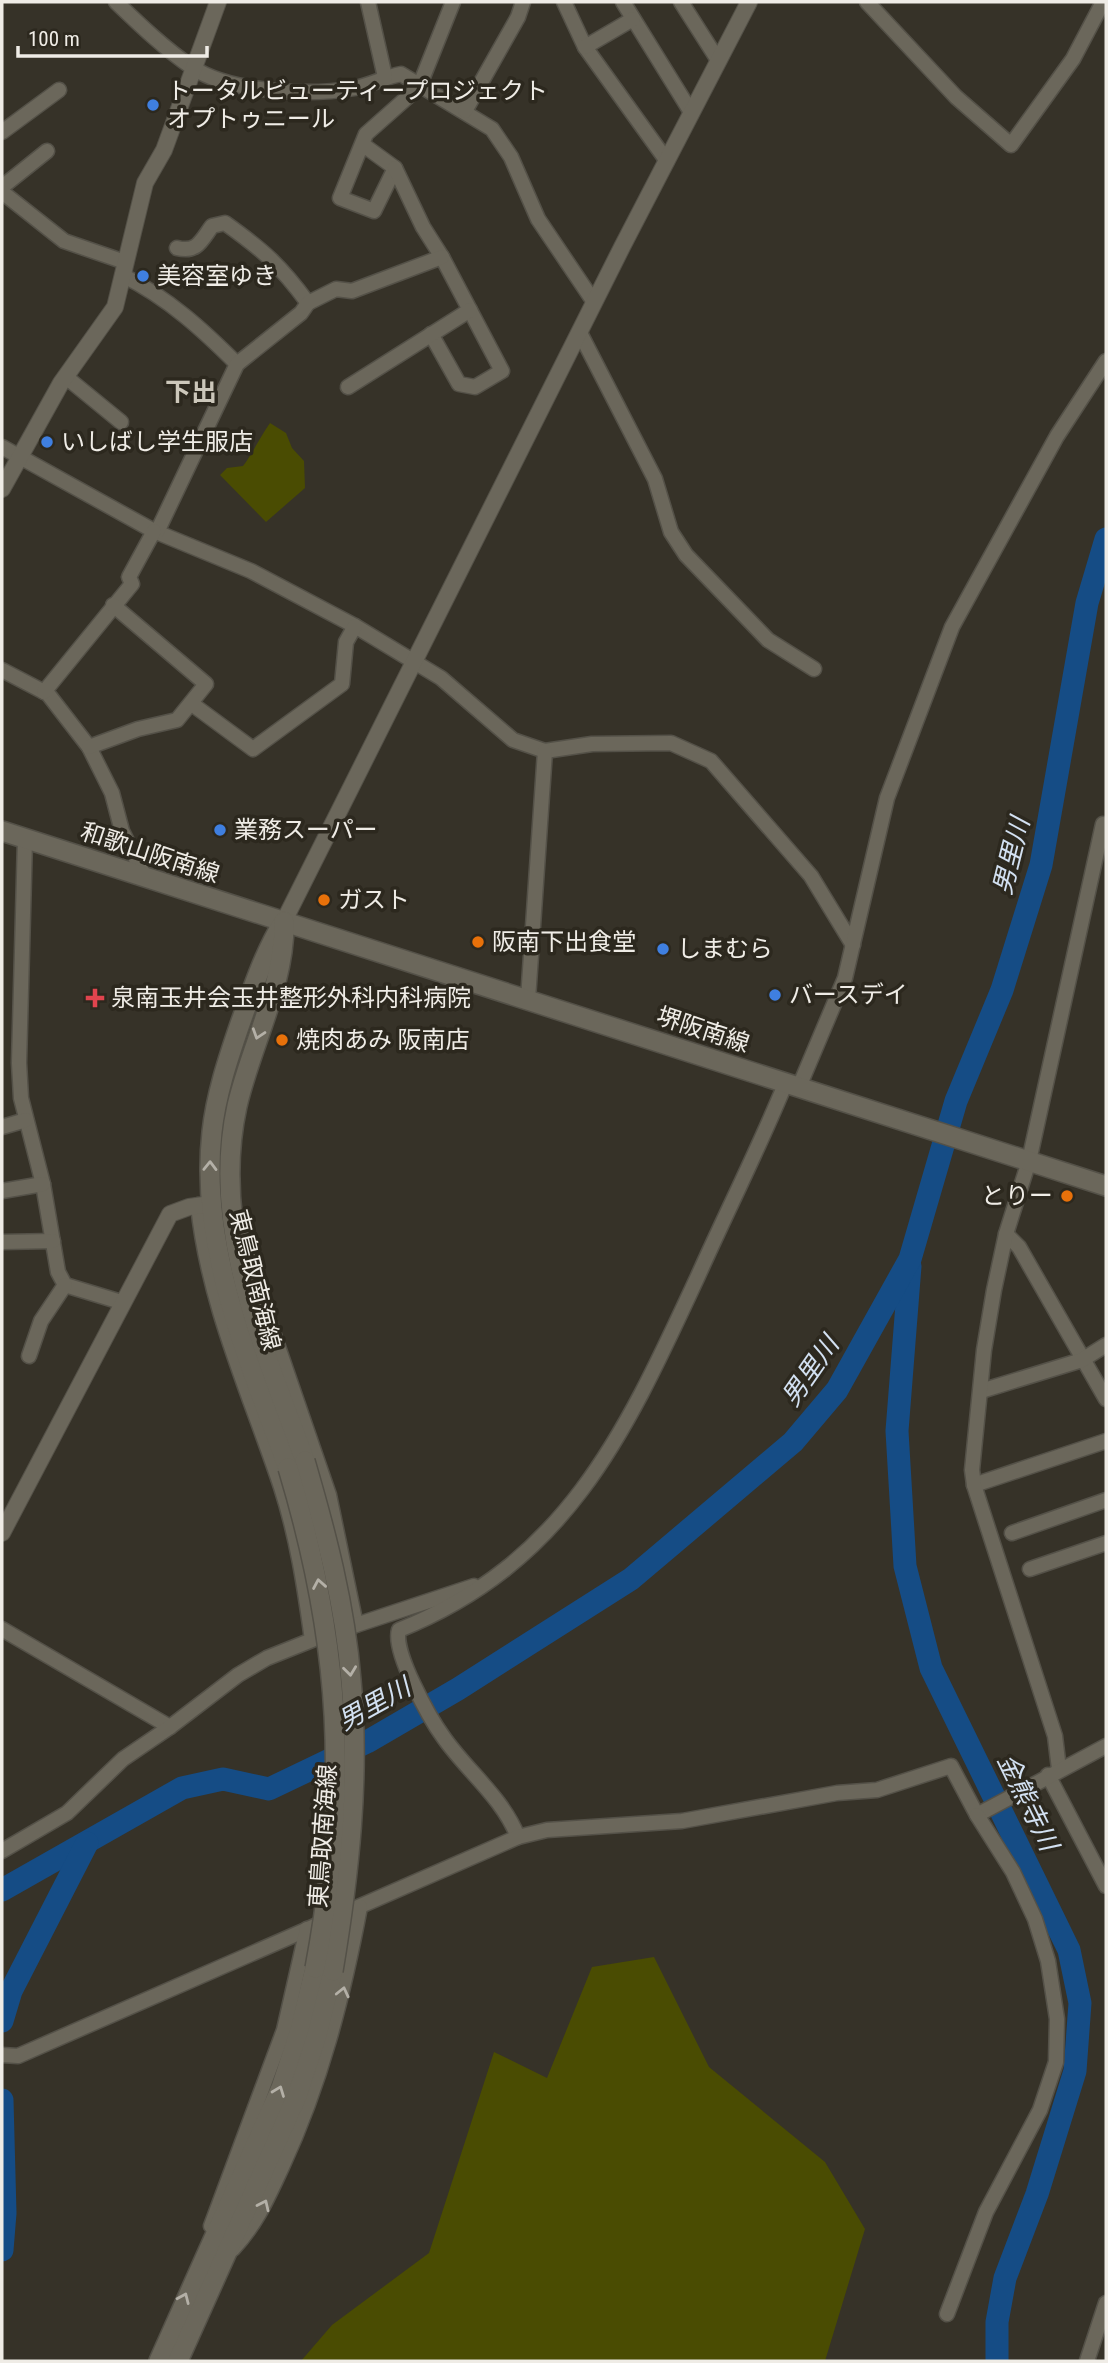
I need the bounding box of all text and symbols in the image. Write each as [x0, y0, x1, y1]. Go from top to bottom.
scale bar [18, 14, 206, 58]
text: 100 m [28, 27, 80, 51]
place label: トータルビューティープロジェクト オプトゥニール [167, 77, 548, 133]
marker: トータルビューティープロジェクト オプトゥニール [145, 97, 161, 113]
place label: 美容室ゆき [157, 262, 277, 290]
marker: 美容室ゆき [135, 268, 151, 284]
district label: 下出 [165, 377, 217, 407]
place label: いしばし学生服店 [61, 428, 253, 456]
marker: いしばし学生服店 [39, 434, 55, 450]
water label: 男里川 [987, 812, 1036, 897]
place label: 業務スーパー [234, 816, 378, 844]
street label: 和歌山阪南線 [77, 817, 223, 889]
marker: 業務スーパー [212, 822, 228, 838]
place label: ガスト [338, 886, 410, 914]
marker: ガスト [316, 892, 332, 908]
place label: 阪南下出食堂 [492, 928, 636, 956]
marker: 阪南下出食堂 [470, 934, 486, 950]
place label: しまむら [677, 935, 773, 963]
marker: しまむら [655, 941, 671, 957]
place label: バースデイ [789, 981, 908, 1009]
place label: 泉南玉井会玉井整形外科内科病院 [111, 984, 471, 1012]
marker: バースデイ [767, 987, 783, 1003]
marker: 泉南玉井会玉井整形外科内科病院 [85, 988, 105, 1008]
street label: 堺阪南線 [653, 1002, 753, 1058]
place label: 焼肉あみ 阪南店 [296, 1026, 470, 1054]
one-way arrow [252, 1027, 266, 1040]
marker: 焼肉あみ 阪南店 [274, 1032, 290, 1048]
one-way arrow [203, 1161, 218, 1172]
place label: とりー [981, 1182, 1053, 1210]
marker: とりー [1059, 1188, 1075, 1204]
street label: 東鳥取南海線 [224, 1207, 286, 1353]
water label: 男里川 [775, 1328, 846, 1412]
one-way arrow [312, 1578, 327, 1590]
one-way arrow [343, 1665, 358, 1677]
water label: 男里川 [333, 1671, 418, 1736]
water label: 金熊寺川 [992, 1749, 1066, 1858]
street label: 東鳥取南海線 [304, 1763, 342, 1909]
one-way arrow [335, 1986, 350, 1998]
one-way arrow [270, 2086, 284, 2098]
one-way arrow [256, 2200, 270, 2212]
one-way arrow [176, 2293, 190, 2305]

